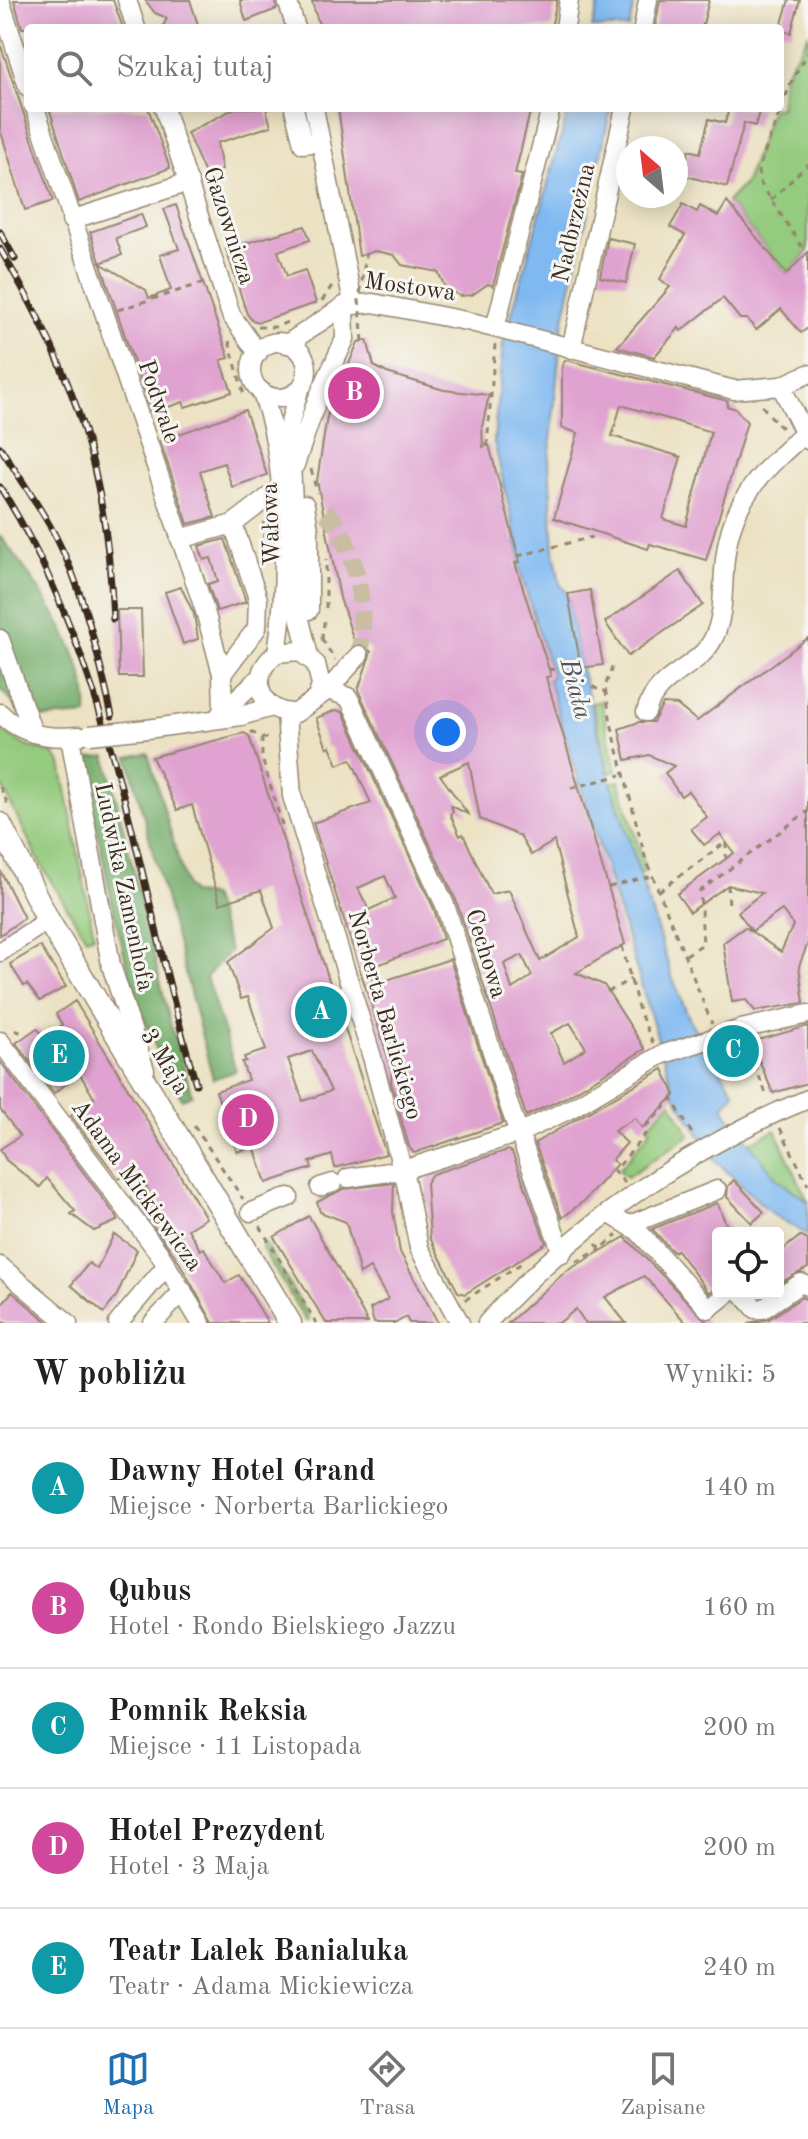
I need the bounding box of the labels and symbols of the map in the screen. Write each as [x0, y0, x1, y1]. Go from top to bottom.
north arrow [616, 136, 688, 208]
street label: Nadbrzeżna [550, 161, 600, 285]
street label: Gazownicza [198, 164, 258, 288]
street label: Mostowa [363, 270, 457, 306]
street label: Podwale [133, 357, 183, 447]
pin: B [328, 363, 380, 423]
street label: Wałowa [259, 482, 285, 566]
water label: Biała [554, 655, 596, 722]
your location [426, 712, 466, 752]
street label: Ludwika Zamenhofa [89, 780, 157, 994]
street label: Norberta Barlickiego [343, 907, 425, 1123]
street label: Cechowa [460, 907, 510, 1002]
pin: A [295, 982, 347, 1042]
pin: C [707, 1021, 759, 1081]
street label: 3 Maja [135, 1025, 193, 1099]
pin: E [33, 1026, 85, 1086]
pin: D [222, 1090, 274, 1150]
street label: Adama Mickiewicza [66, 1096, 206, 1276]

